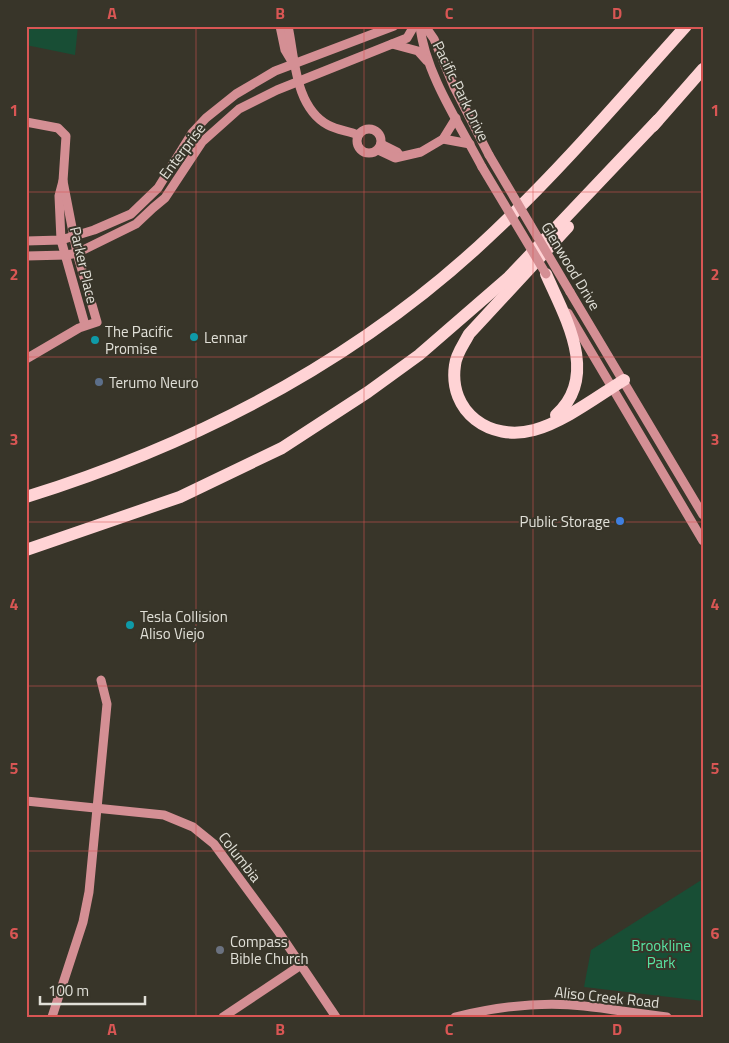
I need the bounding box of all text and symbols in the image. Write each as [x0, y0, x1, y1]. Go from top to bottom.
text: A [107, 1, 117, 25]
text: B [275, 1, 285, 25]
text: C [445, 1, 454, 25]
text: D [612, 1, 622, 25]
street label: Pacific Park Drive [427, 37, 495, 145]
text: 1 [10, 98, 18, 122]
text: 1 [711, 98, 719, 122]
street label: Enterprise [153, 118, 211, 184]
street label: Glenwood Drive [536, 217, 606, 315]
street label: Parker Place [64, 224, 104, 306]
text: 2 [10, 262, 18, 286]
text: 2 [711, 262, 719, 286]
place label: The Pacific Promise [105, 320, 173, 360]
place label: Lennar [204, 326, 248, 349]
marker: Lennar [188, 331, 200, 343]
marker: The Pacific Promise [89, 334, 101, 346]
place label: Terumo Neuro [109, 371, 199, 394]
marker: Terumo Neuro [93, 376, 105, 388]
text: 3 [10, 427, 18, 451]
text: 3 [711, 427, 719, 451]
place label: Public Storage [519, 510, 610, 533]
marker: Public Storage [614, 515, 626, 527]
text: 4 [10, 592, 19, 616]
text: 4 [711, 592, 720, 616]
place label: Tesla Collision Aliso Viejo [140, 605, 228, 645]
marker: Tesla Collision Aliso Viejo [124, 619, 136, 631]
text: 5 [10, 756, 19, 780]
text: 5 [711, 756, 720, 780]
street label: Columbia [213, 827, 267, 888]
text: 6 [10, 921, 19, 945]
text: 6 [711, 921, 720, 945]
place label: Compass Bible Church [230, 930, 309, 970]
park label: Brookline Park [631, 934, 691, 974]
marker: Compass Bible Church [214, 944, 226, 956]
scale bar [40, 973, 145, 1005]
text: 100 m [48, 979, 89, 1002]
street label: Aliso Creek Road [554, 980, 660, 1014]
text: A [107, 1017, 117, 1041]
text: B [275, 1017, 285, 1041]
text: C [445, 1017, 454, 1041]
text: D [612, 1017, 622, 1041]

